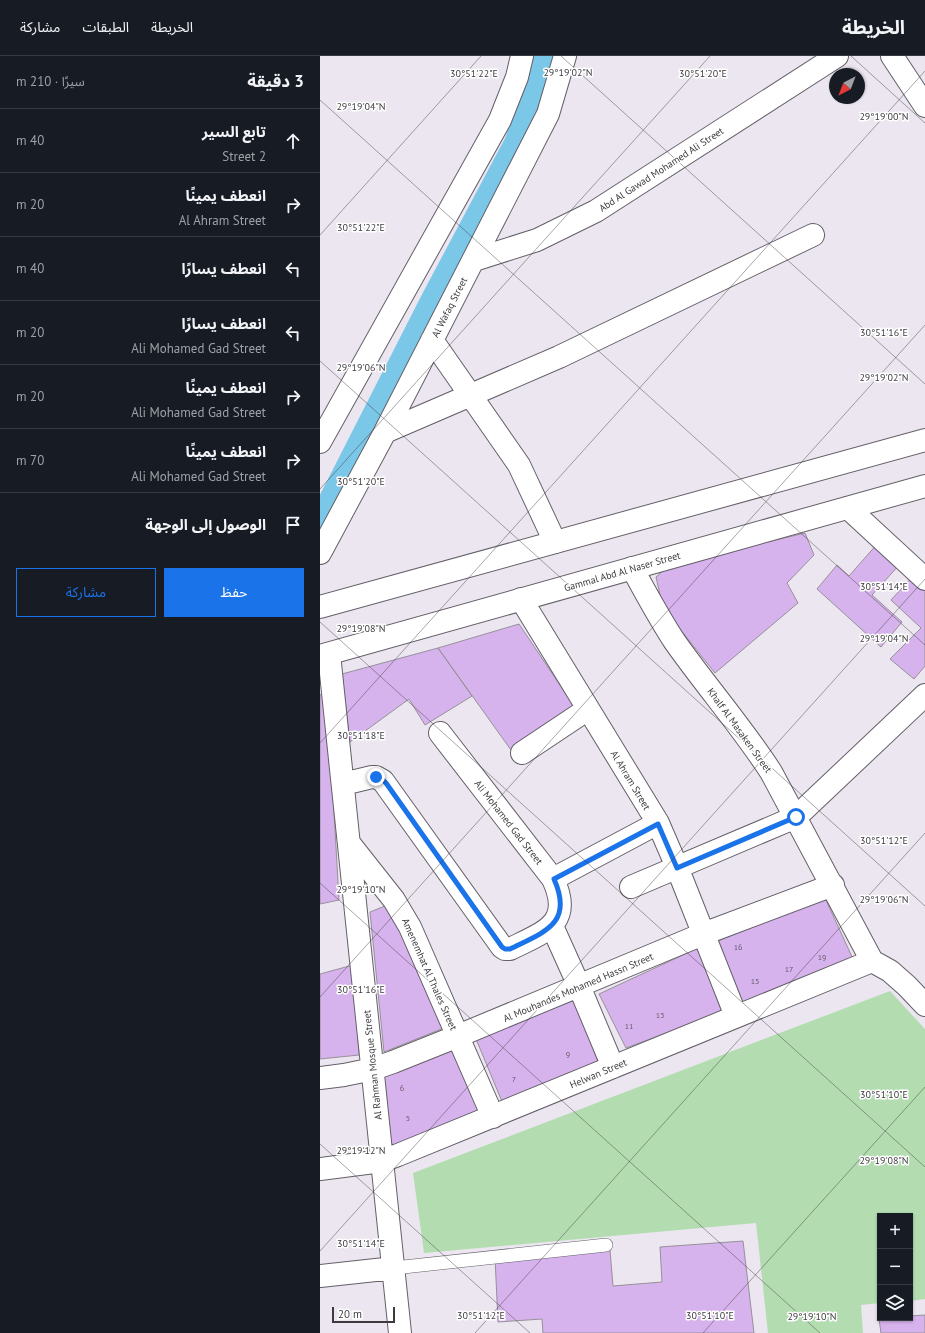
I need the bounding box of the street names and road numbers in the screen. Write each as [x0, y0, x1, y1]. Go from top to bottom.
street label: Abd Al Gawad Mohamed Ali Street [596, 124, 727, 215]
street label: Al Wafaq Street [429, 274, 470, 339]
street label: Gammal Abd Al Naser Street [562, 548, 682, 594]
street label: Khalf Al Masaken Street [704, 685, 775, 776]
street label: Al Ahram Street [608, 748, 654, 813]
street label: Ali Mohamed Gad Street [472, 777, 546, 868]
street label: Amenemhat Al Thales Street [399, 916, 460, 1033]
street label: Al Mouhandes Mohamed Hassn Street [501, 950, 656, 1025]
street label: Al Rahman Mosque Street [360, 1009, 385, 1121]
street label: Helwan Street [568, 1055, 629, 1091]

